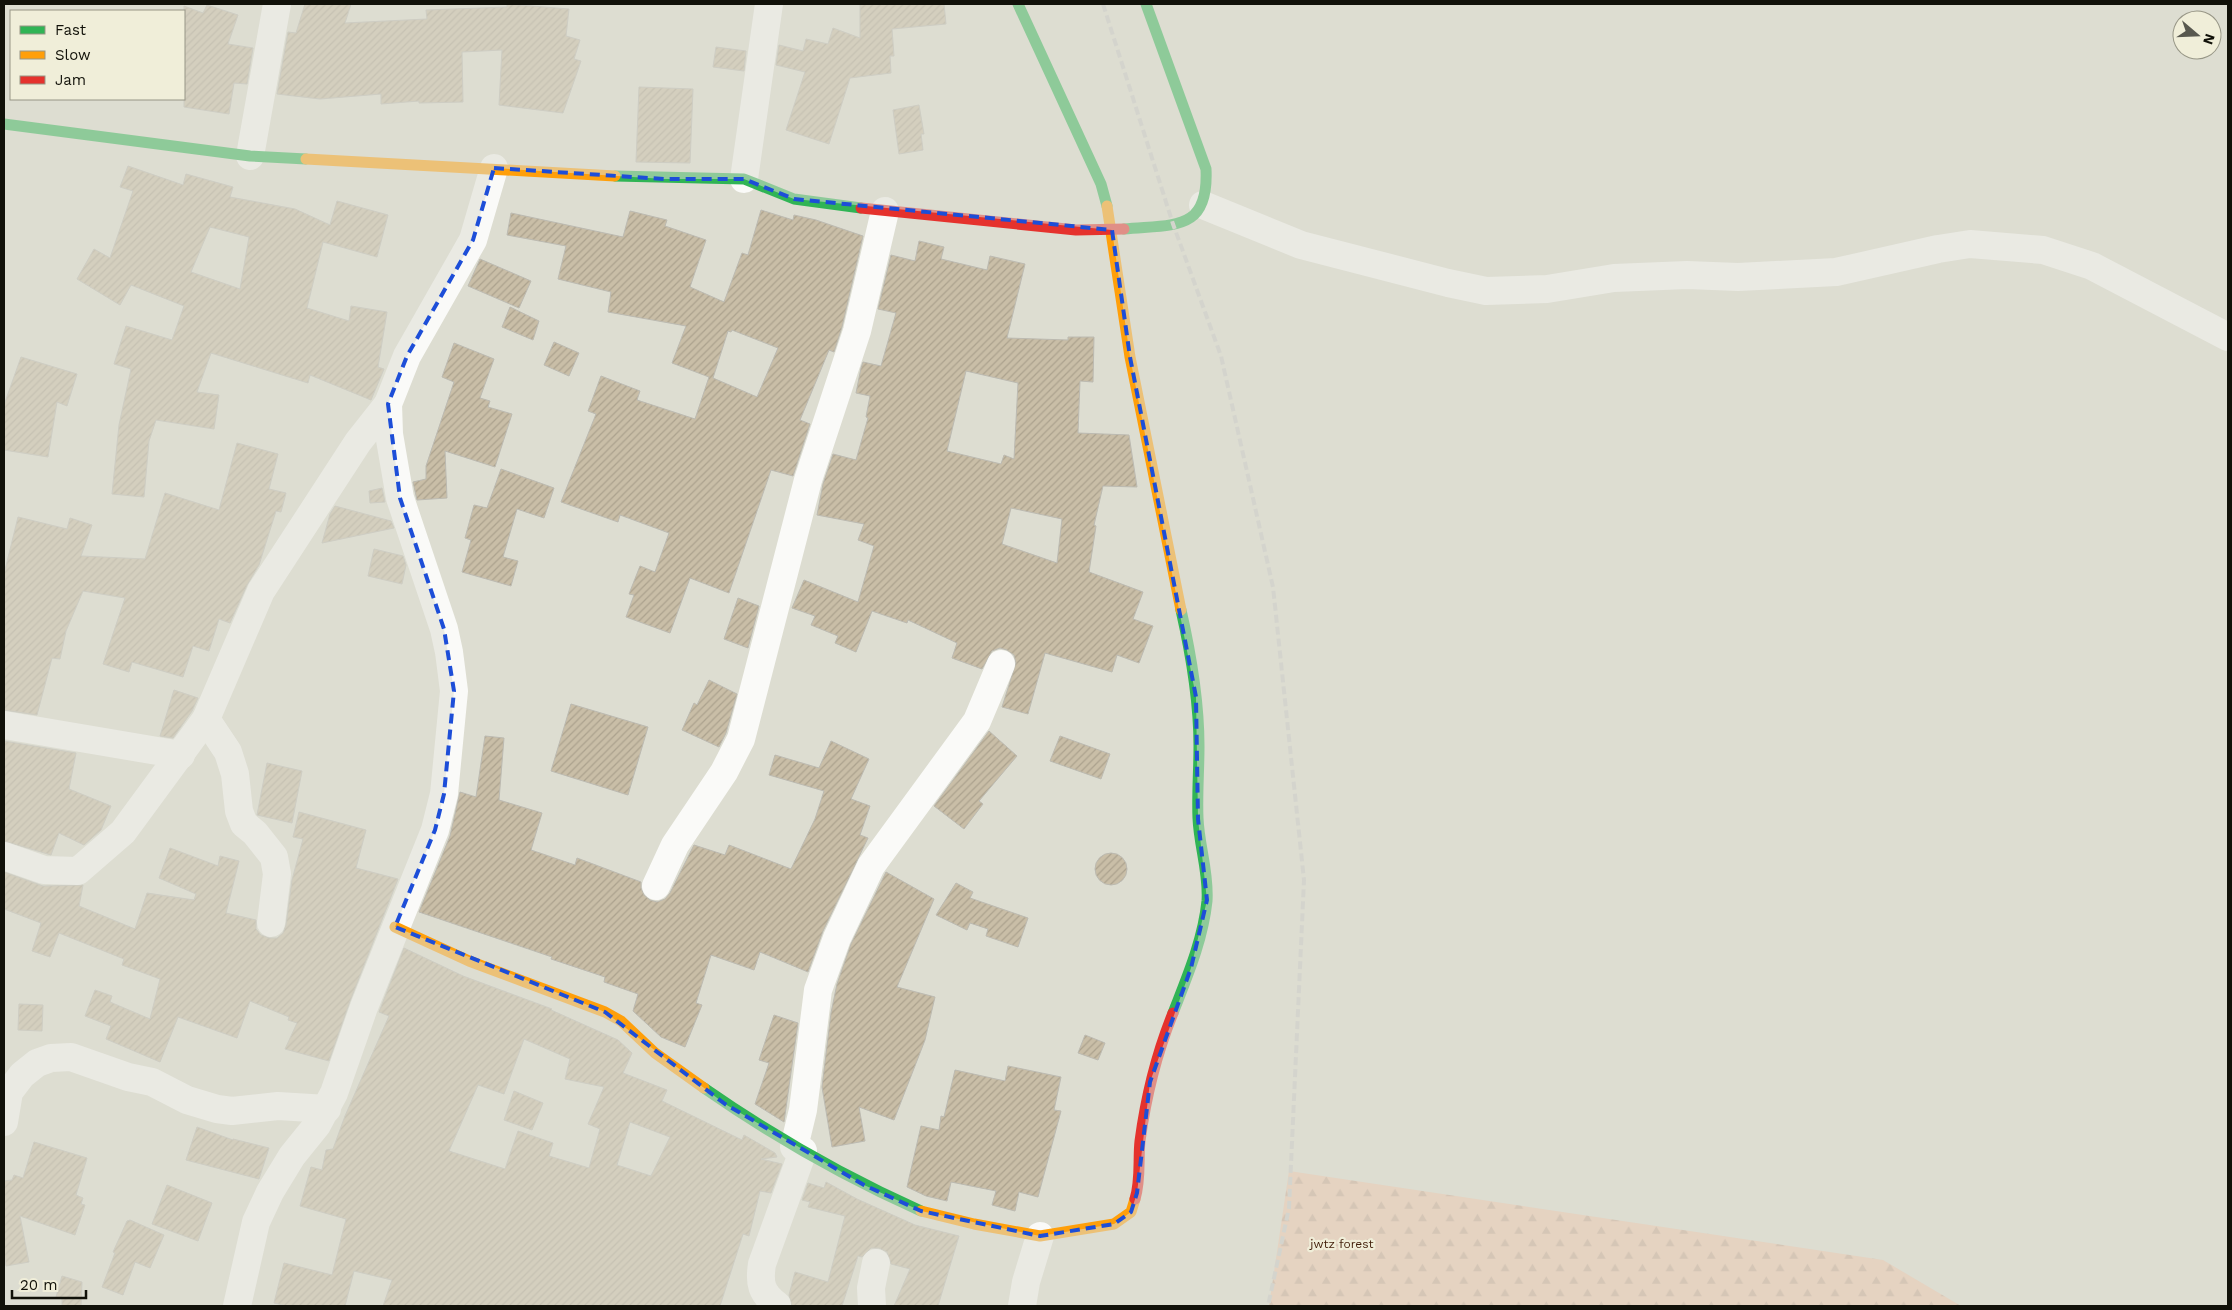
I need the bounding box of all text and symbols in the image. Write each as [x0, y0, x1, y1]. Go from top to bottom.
legend [10, 10, 185, 100]
north arrow [2172, 10, 2222, 60]
text: Fast [55, 21, 87, 39]
text: N [2200, 32, 2219, 47]
text: Slow [55, 46, 91, 64]
text: Jam [55, 71, 86, 89]
park label: jwtz forest [1309, 1237, 1374, 1251]
scale bar [12, 1268, 86, 1300]
text: 20 m [20, 1276, 58, 1294]

